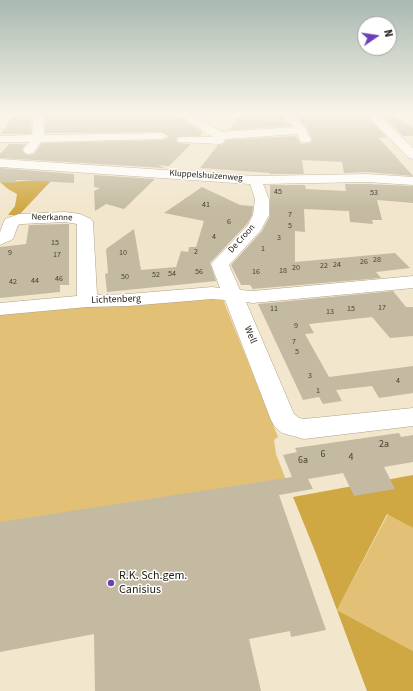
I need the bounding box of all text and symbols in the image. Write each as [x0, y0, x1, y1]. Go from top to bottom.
north arrow [357, 16, 397, 56]
text: N [380, 28, 396, 39]
street label: Kluppelshuizenweg [169, 168, 243, 184]
house number: 45 [274, 187, 282, 197]
house number: 53 [370, 188, 378, 198]
house number: 41 [202, 200, 210, 210]
house number: 7 [288, 210, 292, 220]
street label: Neerkanne [31, 212, 73, 224]
house number: 6 [227, 217, 231, 227]
house number: 5 [288, 221, 292, 231]
street label: De Croon [226, 223, 258, 255]
house number: 4 [212, 232, 216, 242]
house number: 3 [277, 233, 281, 243]
house number: 15 [51, 238, 59, 248]
house number: 1 [261, 244, 265, 254]
house number: 2 [194, 247, 198, 257]
house number: 9 [8, 248, 12, 258]
house number: 10 [119, 248, 127, 258]
house number: 17 [53, 250, 61, 260]
house number: 28 [373, 255, 381, 265]
house number: 26 [360, 257, 368, 267]
house number: 24 [333, 260, 341, 270]
house number: 22 [320, 261, 328, 271]
house number: 20 [292, 263, 300, 273]
house number: 18 [279, 266, 287, 276]
house number: 56 [195, 267, 203, 277]
house number: 16 [252, 267, 260, 277]
house number: 54 [168, 269, 176, 279]
house number: 52 [152, 270, 160, 280]
house number: 50 [121, 272, 129, 282]
house number: 46 [55, 274, 63, 284]
house number: 44 [31, 276, 39, 286]
house number: 42 [9, 277, 17, 287]
street label: Lichtenberg [91, 293, 141, 307]
house number: 17 [378, 303, 386, 313]
house number: 11 [270, 304, 278, 314]
house number: 15 [347, 304, 355, 314]
house number: 13 [326, 307, 334, 317]
house number: 9 [294, 321, 298, 331]
street label: Well [241, 324, 259, 346]
house number: 7 [292, 337, 296, 347]
house number: 5 [295, 347, 299, 357]
house number: 3 [308, 371, 312, 381]
house number: 4 [396, 376, 400, 386]
house number: 1 [316, 386, 320, 396]
house number: 2a [379, 439, 389, 451]
house number: 6 [321, 449, 325, 461]
house number: 4 [349, 452, 353, 464]
house number: 6a [298, 455, 308, 467]
place label: R.K. Sch.gem. Canisius [119, 569, 187, 597]
marker: R.K. Sch.gem. Canisius [106, 578, 116, 588]

